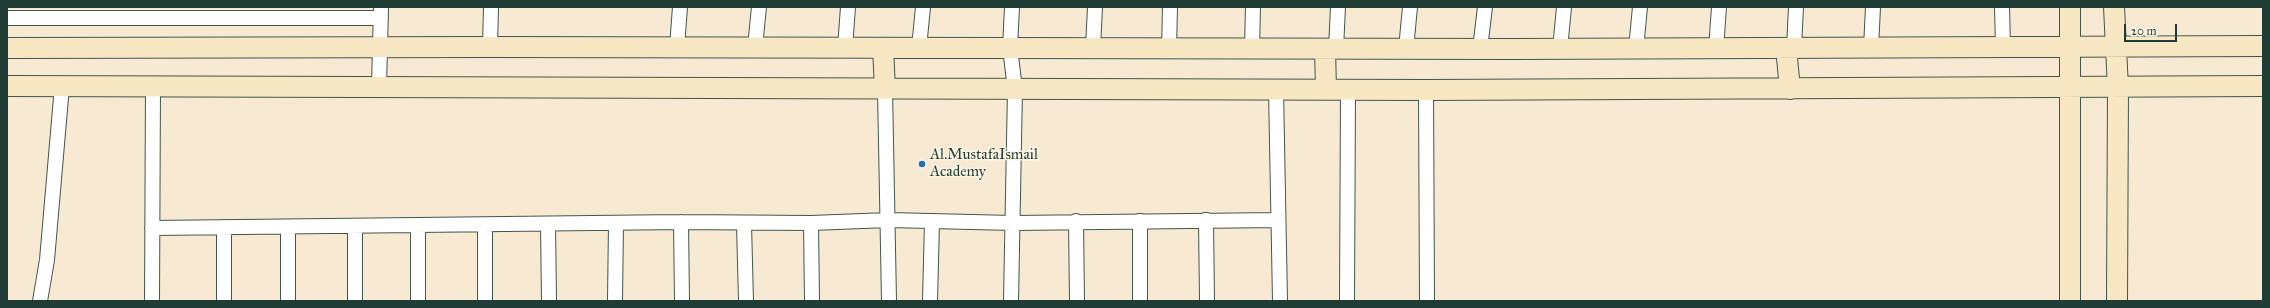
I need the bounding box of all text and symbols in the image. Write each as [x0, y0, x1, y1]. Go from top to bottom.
scale bar [2126, 16, 2179, 42]
text: 20 m [2131, 24, 2157, 38]
place label: Al.MustafaIsmail Academy [930, 146, 1038, 181]
marker: Al.MustafaIsmail Academy [917, 159, 927, 169]

